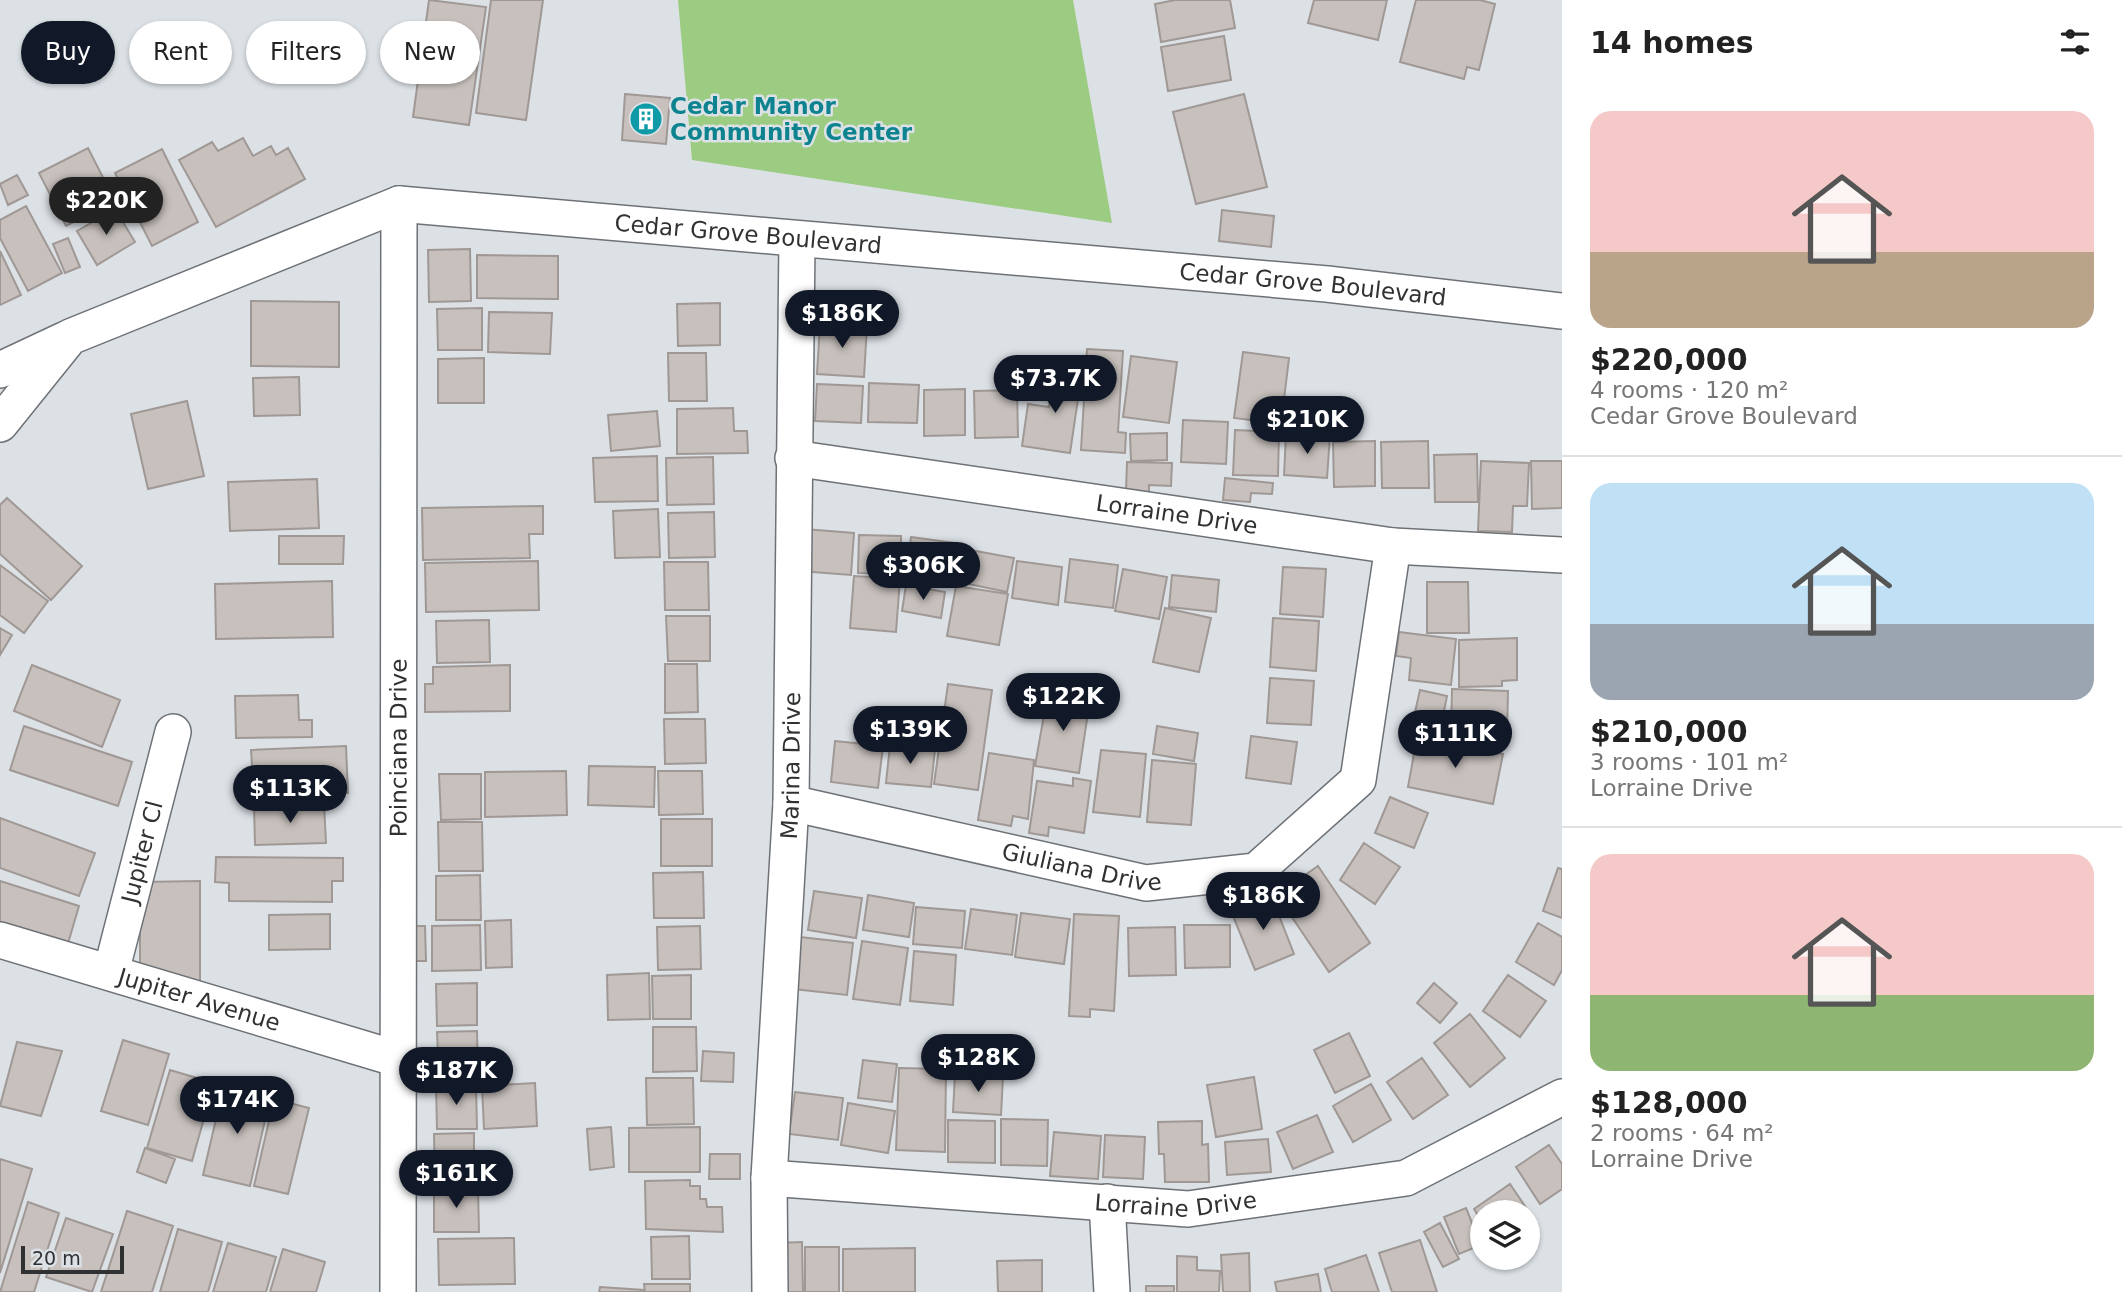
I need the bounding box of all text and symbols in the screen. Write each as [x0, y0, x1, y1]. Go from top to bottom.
chip: Buy [21, 21, 115, 84]
chip: Rent [129, 21, 232, 84]
chip: Filters [246, 21, 366, 84]
chip: New [380, 21, 480, 84]
icon: filters [2056, 23, 2094, 61]
text: 14 homes [1590, 25, 1754, 60]
place label: Cedar Manor Community Center [670, 93, 913, 145]
building icon: Cedar Manor Community Center [627, 100, 665, 138]
icon: home [1779, 156, 1905, 282]
pin: $220K [57, 177, 155, 237]
text: $220K [65, 187, 147, 213]
street label: Cedar Grove Boulevard [614, 210, 883, 259]
street label: Cedar Grove Boulevard [1178, 258, 1448, 311]
pin: $186K [793, 290, 891, 350]
text: $186K [801, 300, 883, 326]
text: $220,000 [1590, 342, 1748, 377]
pin: $73.7K [998, 356, 1112, 415]
text: $73.7K [1010, 365, 1100, 391]
text: 4 rooms · 120 m² [1590, 377, 1788, 403]
pin: $210K [1258, 396, 1356, 456]
text: Cedar Grove Boulevard [1590, 403, 1858, 429]
text: $210K [1266, 406, 1348, 432]
street label: Lorraine Drive [1094, 490, 1259, 539]
icon: home [1779, 528, 1905, 654]
pin: $306K [874, 542, 972, 602]
text: $306K [882, 552, 964, 578]
street label: Poinciana Drive [385, 659, 412, 837]
pin: $122K [1014, 674, 1112, 733]
text: $122K [1022, 683, 1104, 709]
street label: Marina Drive [776, 692, 805, 840]
pin: $139K [861, 706, 959, 766]
pin: $111K [1406, 710, 1504, 770]
text: $210,000 [1590, 714, 1748, 749]
text: $139K [869, 716, 951, 742]
text: $111K [1414, 720, 1496, 746]
text: 3 rooms · 101 m² [1590, 749, 1788, 775]
pin: $113K [241, 766, 339, 825]
text: $113K [249, 775, 331, 801]
text: Lorraine Drive [1590, 775, 1753, 801]
street label: Jupiter Cl [116, 798, 168, 908]
street label: Giuliana Drive [999, 838, 1163, 896]
pin: $186K [1214, 872, 1312, 932]
text: $186K [1222, 882, 1304, 908]
icon: home [1779, 899, 1905, 1025]
street label: Jupiter Avenue [113, 963, 283, 1036]
pin: $128K [929, 1034, 1027, 1094]
text: $128K [937, 1044, 1019, 1070]
pin: $187K [407, 1048, 505, 1107]
text: $187K [415, 1057, 497, 1083]
pin: $174K [188, 1076, 286, 1136]
text: $128,000 [1590, 1085, 1748, 1120]
text: $174K [196, 1086, 278, 1112]
text: 2 rooms · 64 m² [1590, 1120, 1774, 1146]
text: Lorraine Drive [1590, 1146, 1753, 1172]
pin: $161K [407, 1150, 505, 1210]
text: $161K [415, 1160, 497, 1186]
street label: Lorraine Drive [1094, 1186, 1258, 1222]
map controls [1470, 1200, 1540, 1270]
button: layers [1470, 1200, 1540, 1270]
scale bar [21, 1243, 124, 1275]
text: 20 m [32, 1247, 81, 1269]

